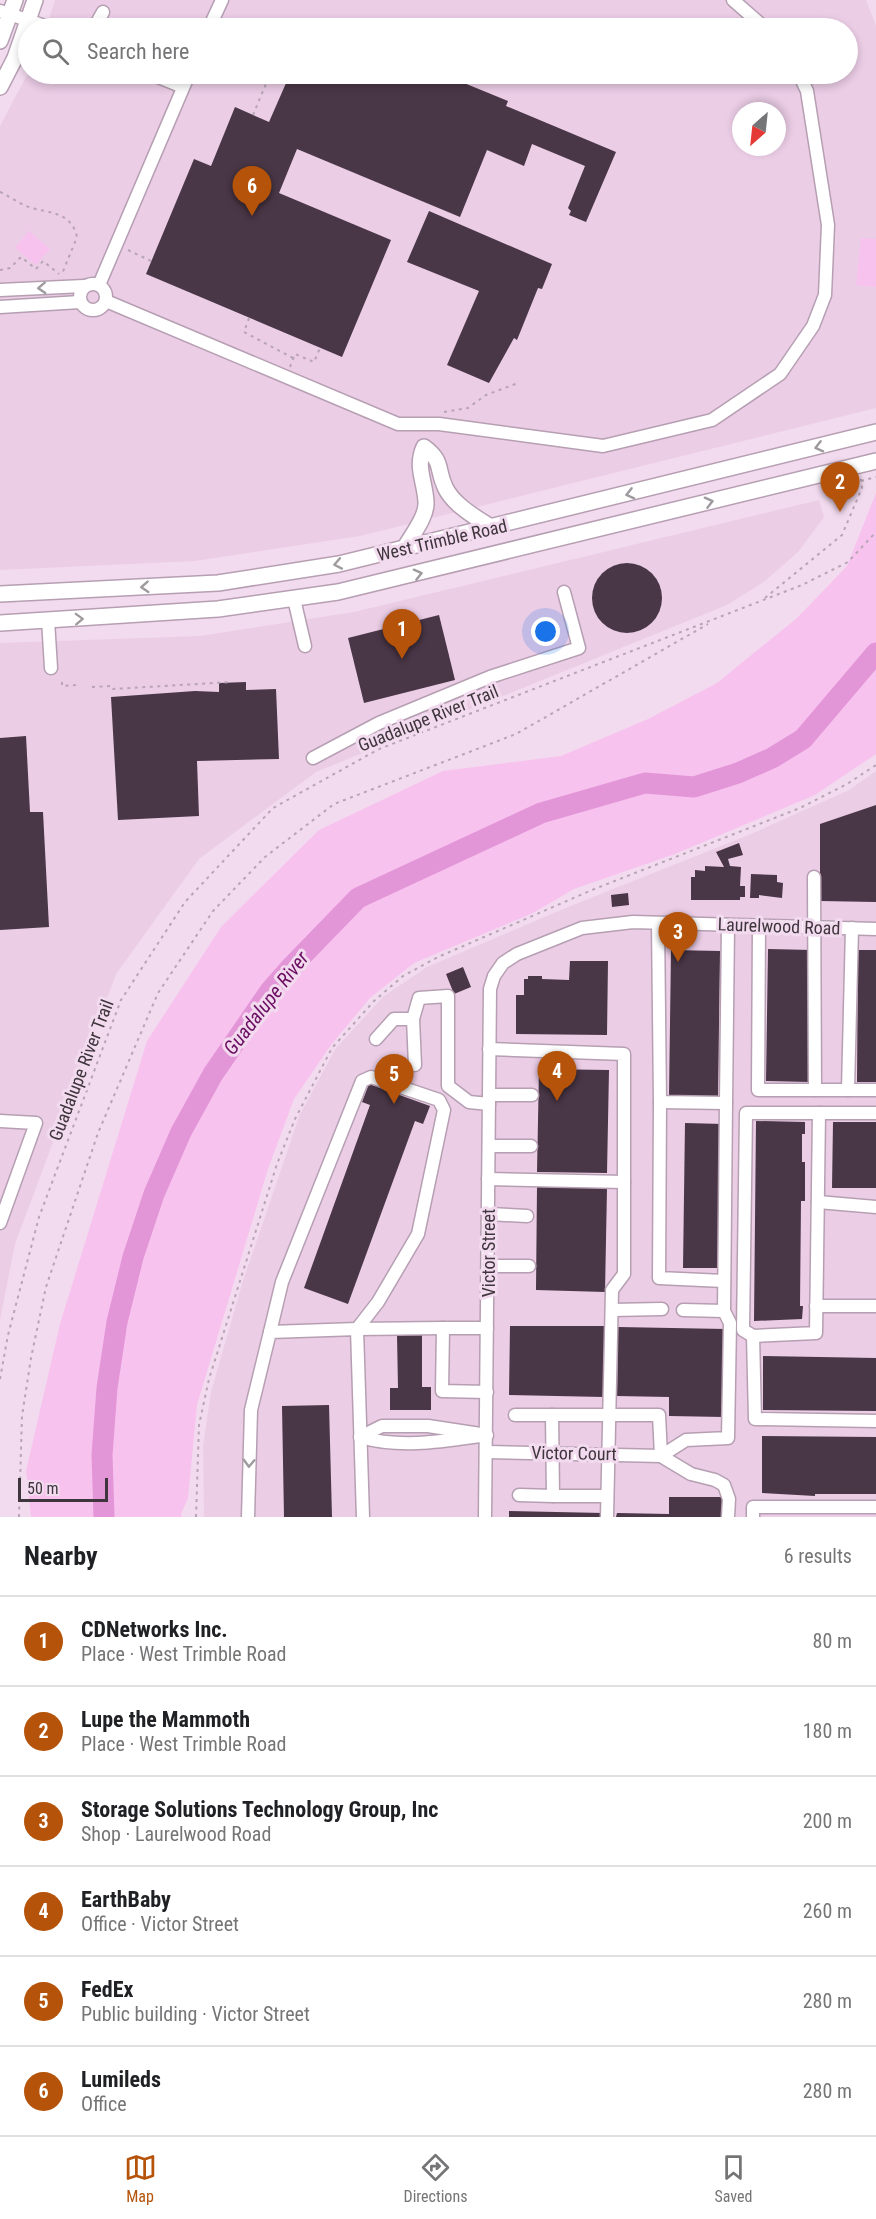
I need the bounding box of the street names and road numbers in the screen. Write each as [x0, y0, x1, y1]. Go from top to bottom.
street label: West Trimble Road [375, 515, 509, 565]
street label: Guadalupe River Trail [355, 680, 501, 756]
street label: Laurelwood Road [717, 913, 841, 939]
street label: Guadalupe River Trail [44, 996, 118, 1144]
street label: Victor Street [478, 1209, 499, 1297]
street label: Victor Court [531, 1442, 617, 1464]

